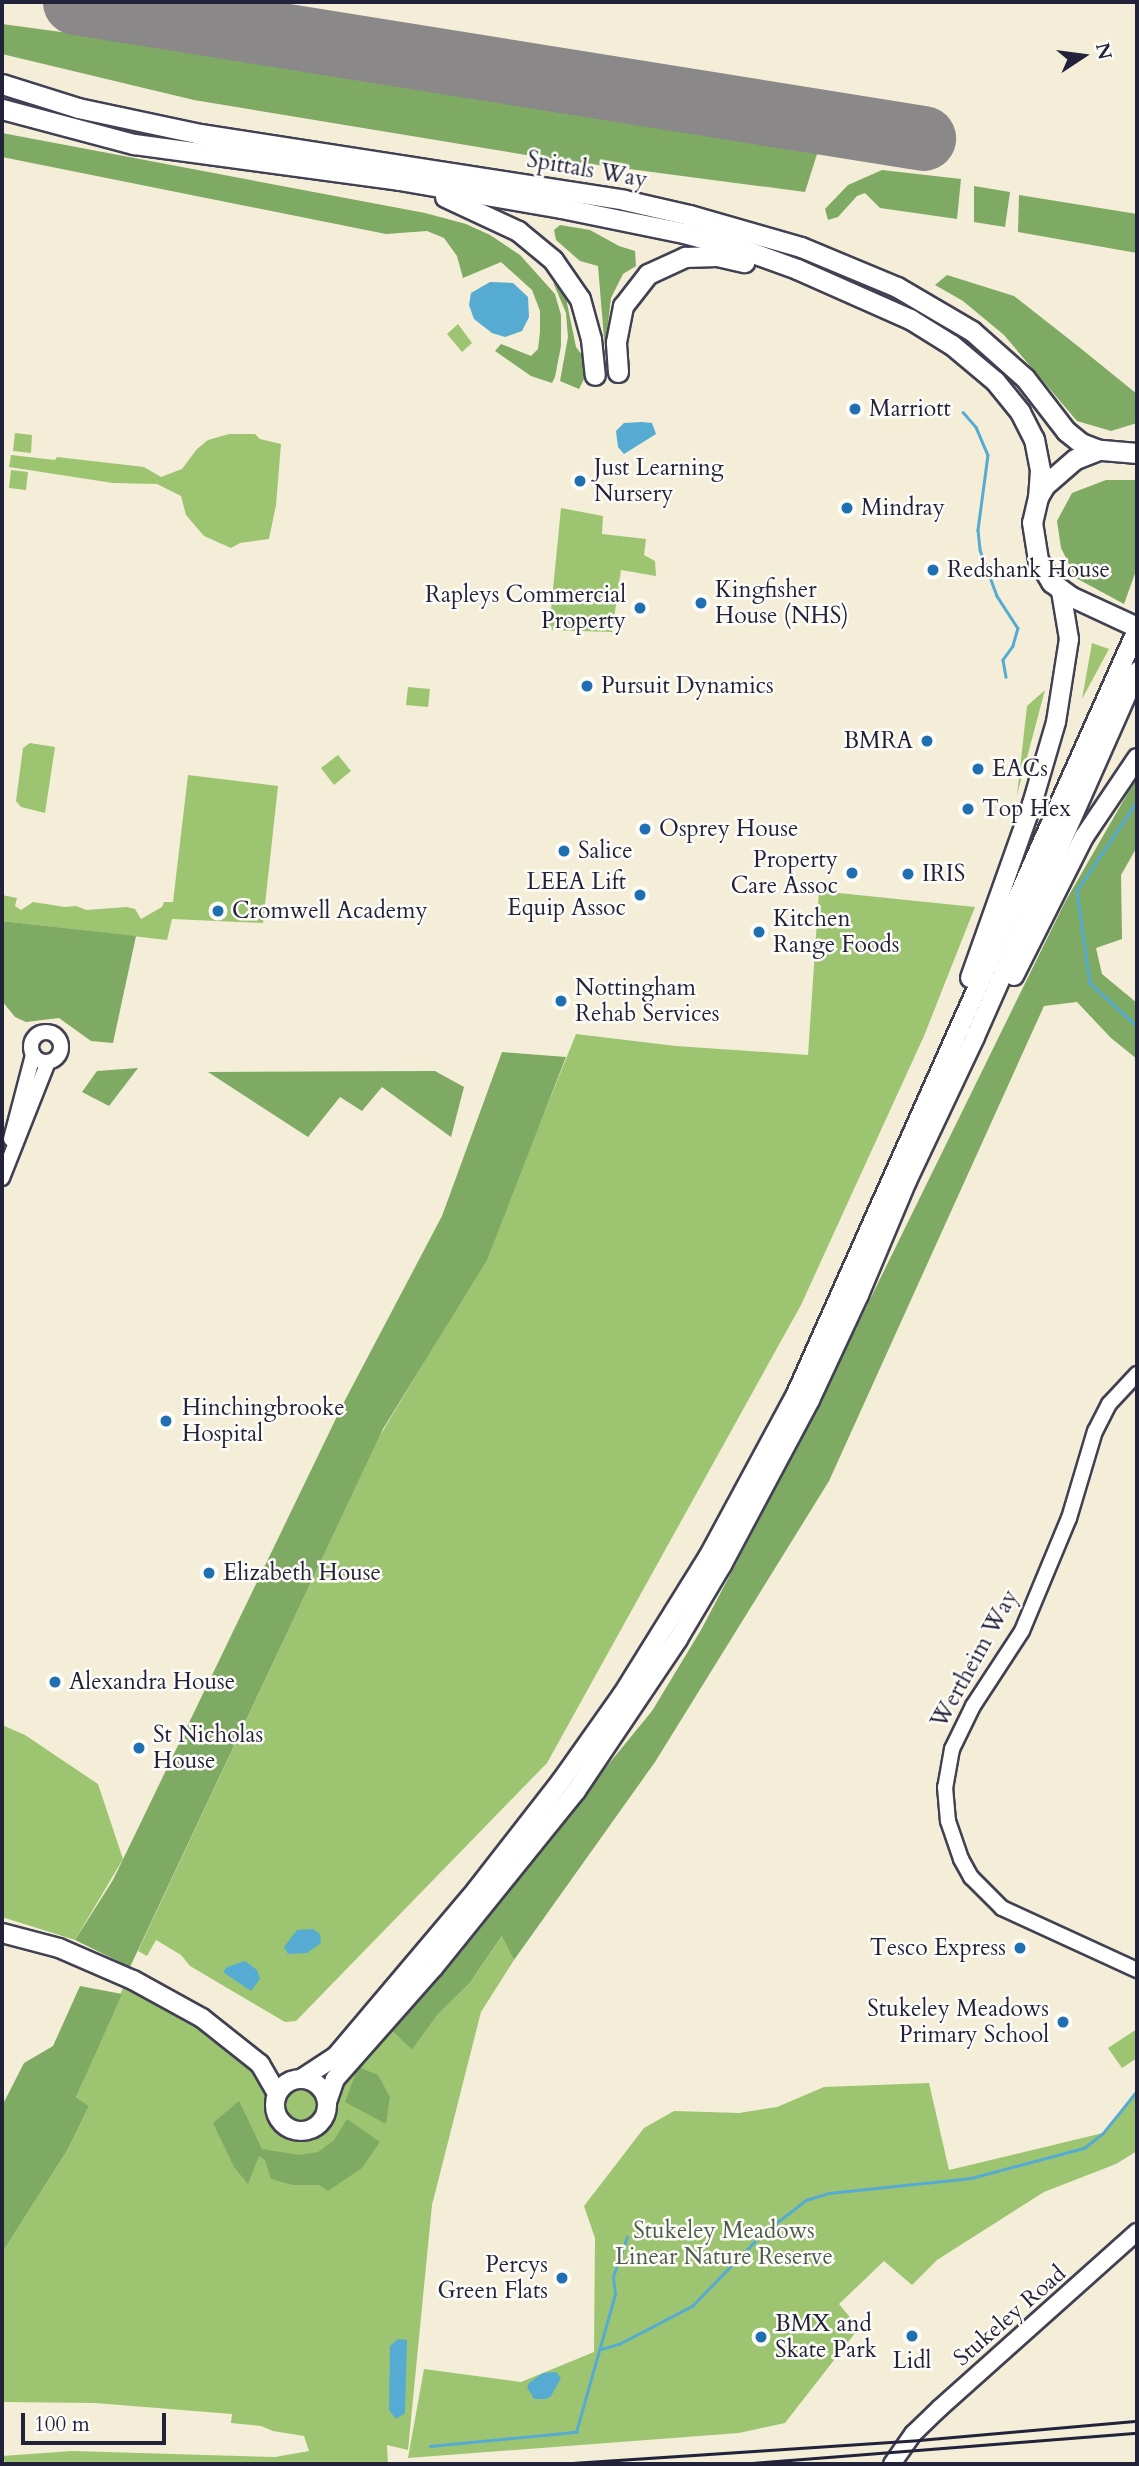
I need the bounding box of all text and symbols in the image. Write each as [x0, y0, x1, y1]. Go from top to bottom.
north arrow [1048, 21, 1118, 91]
text: N [1089, 40, 1118, 62]
street label: Spittals Way [525, 146, 649, 194]
place label: Marriott [869, 395, 951, 423]
marker: Marriott [847, 401, 863, 417]
place label: Just Learning Nursery [594, 454, 724, 508]
marker: Just Learning Nursery [572, 473, 588, 489]
place label: Mindray [861, 494, 945, 522]
marker: Mindray [839, 500, 855, 516]
place label: Redshank House [947, 556, 1110, 584]
marker: Redshank House [925, 562, 941, 578]
place label: Kingfisher House (NHS) [715, 576, 849, 630]
place label: Rapleys Commercial Property [425, 581, 626, 635]
marker: Kingfisher House (NHS) [693, 595, 709, 611]
marker: Rapleys Commercial Property [632, 600, 648, 616]
place label: Pursuit Dynamics [601, 672, 774, 700]
marker: Pursuit Dynamics [579, 678, 595, 694]
place label: BMRA [843, 727, 913, 755]
marker: BMRA [919, 733, 935, 749]
place label: EACs [992, 755, 1048, 783]
marker: EACs [970, 761, 986, 777]
place label: Top Hex [982, 795, 1071, 823]
marker: Top Hex [960, 801, 976, 817]
place label: Osprey House [659, 815, 798, 843]
marker: Osprey House [637, 821, 653, 837]
place label: Salice [578, 837, 633, 865]
marker: Salice [556, 843, 572, 859]
place label: Property Care Assoc [731, 846, 838, 900]
place label: IRIS [922, 860, 965, 888]
marker: Property Care Assoc [844, 865, 860, 881]
marker: IRIS [900, 866, 916, 882]
place label: LEEA Lift Equip Assoc [507, 868, 626, 922]
marker: LEEA Lift Equip Assoc [632, 887, 648, 903]
place label: Cromwell Academy [232, 897, 428, 925]
marker: Cromwell Academy [210, 903, 226, 919]
place label: Kitchen Range Foods [773, 905, 899, 959]
marker: Kitchen Range Foods [751, 924, 767, 940]
place label: Nottingham Rehab Services [575, 974, 720, 1028]
marker: Nottingham Rehab Services [553, 993, 569, 1009]
place label: Hinchingbrooke Hospital [182, 1394, 345, 1448]
marker: Hinchingbrooke Hospital [156, 1411, 176, 1431]
place label: Elizabeth House [223, 1559, 381, 1587]
marker: Elizabeth House [201, 1565, 217, 1581]
street label: Wertheim Way [926, 1585, 1024, 1733]
place label: Alexandra House [69, 1668, 235, 1696]
marker: Alexandra House [47, 1674, 63, 1690]
place label: St Nicholas House [153, 1721, 263, 1775]
marker: St Nicholas House [131, 1740, 147, 1756]
place label: Tesco Express [870, 1934, 1006, 1962]
marker: Tesco Express [1012, 1940, 1028, 1956]
place label: Stukeley Meadows Primary School [867, 1995, 1049, 2049]
marker: Stukeley Meadows Primary School [1055, 2014, 1071, 2030]
park label: Stukeley Meadows Linear Nature Reserve [615, 2217, 833, 2271]
place label: Percys Green Flats [437, 2251, 548, 2305]
street label: Stukeley Road [948, 2260, 1072, 2372]
marker: Percys Green Flats [554, 2270, 570, 2286]
place label: BMX and Skate Park [775, 2310, 877, 2364]
marker: Lidl [904, 2328, 920, 2344]
marker: BMX and Skate Park [753, 2329, 769, 2345]
place label: Lidl [893, 2347, 931, 2375]
scale bar [24, 2400, 170, 2444]
text: 100 m [34, 2410, 90, 2439]

